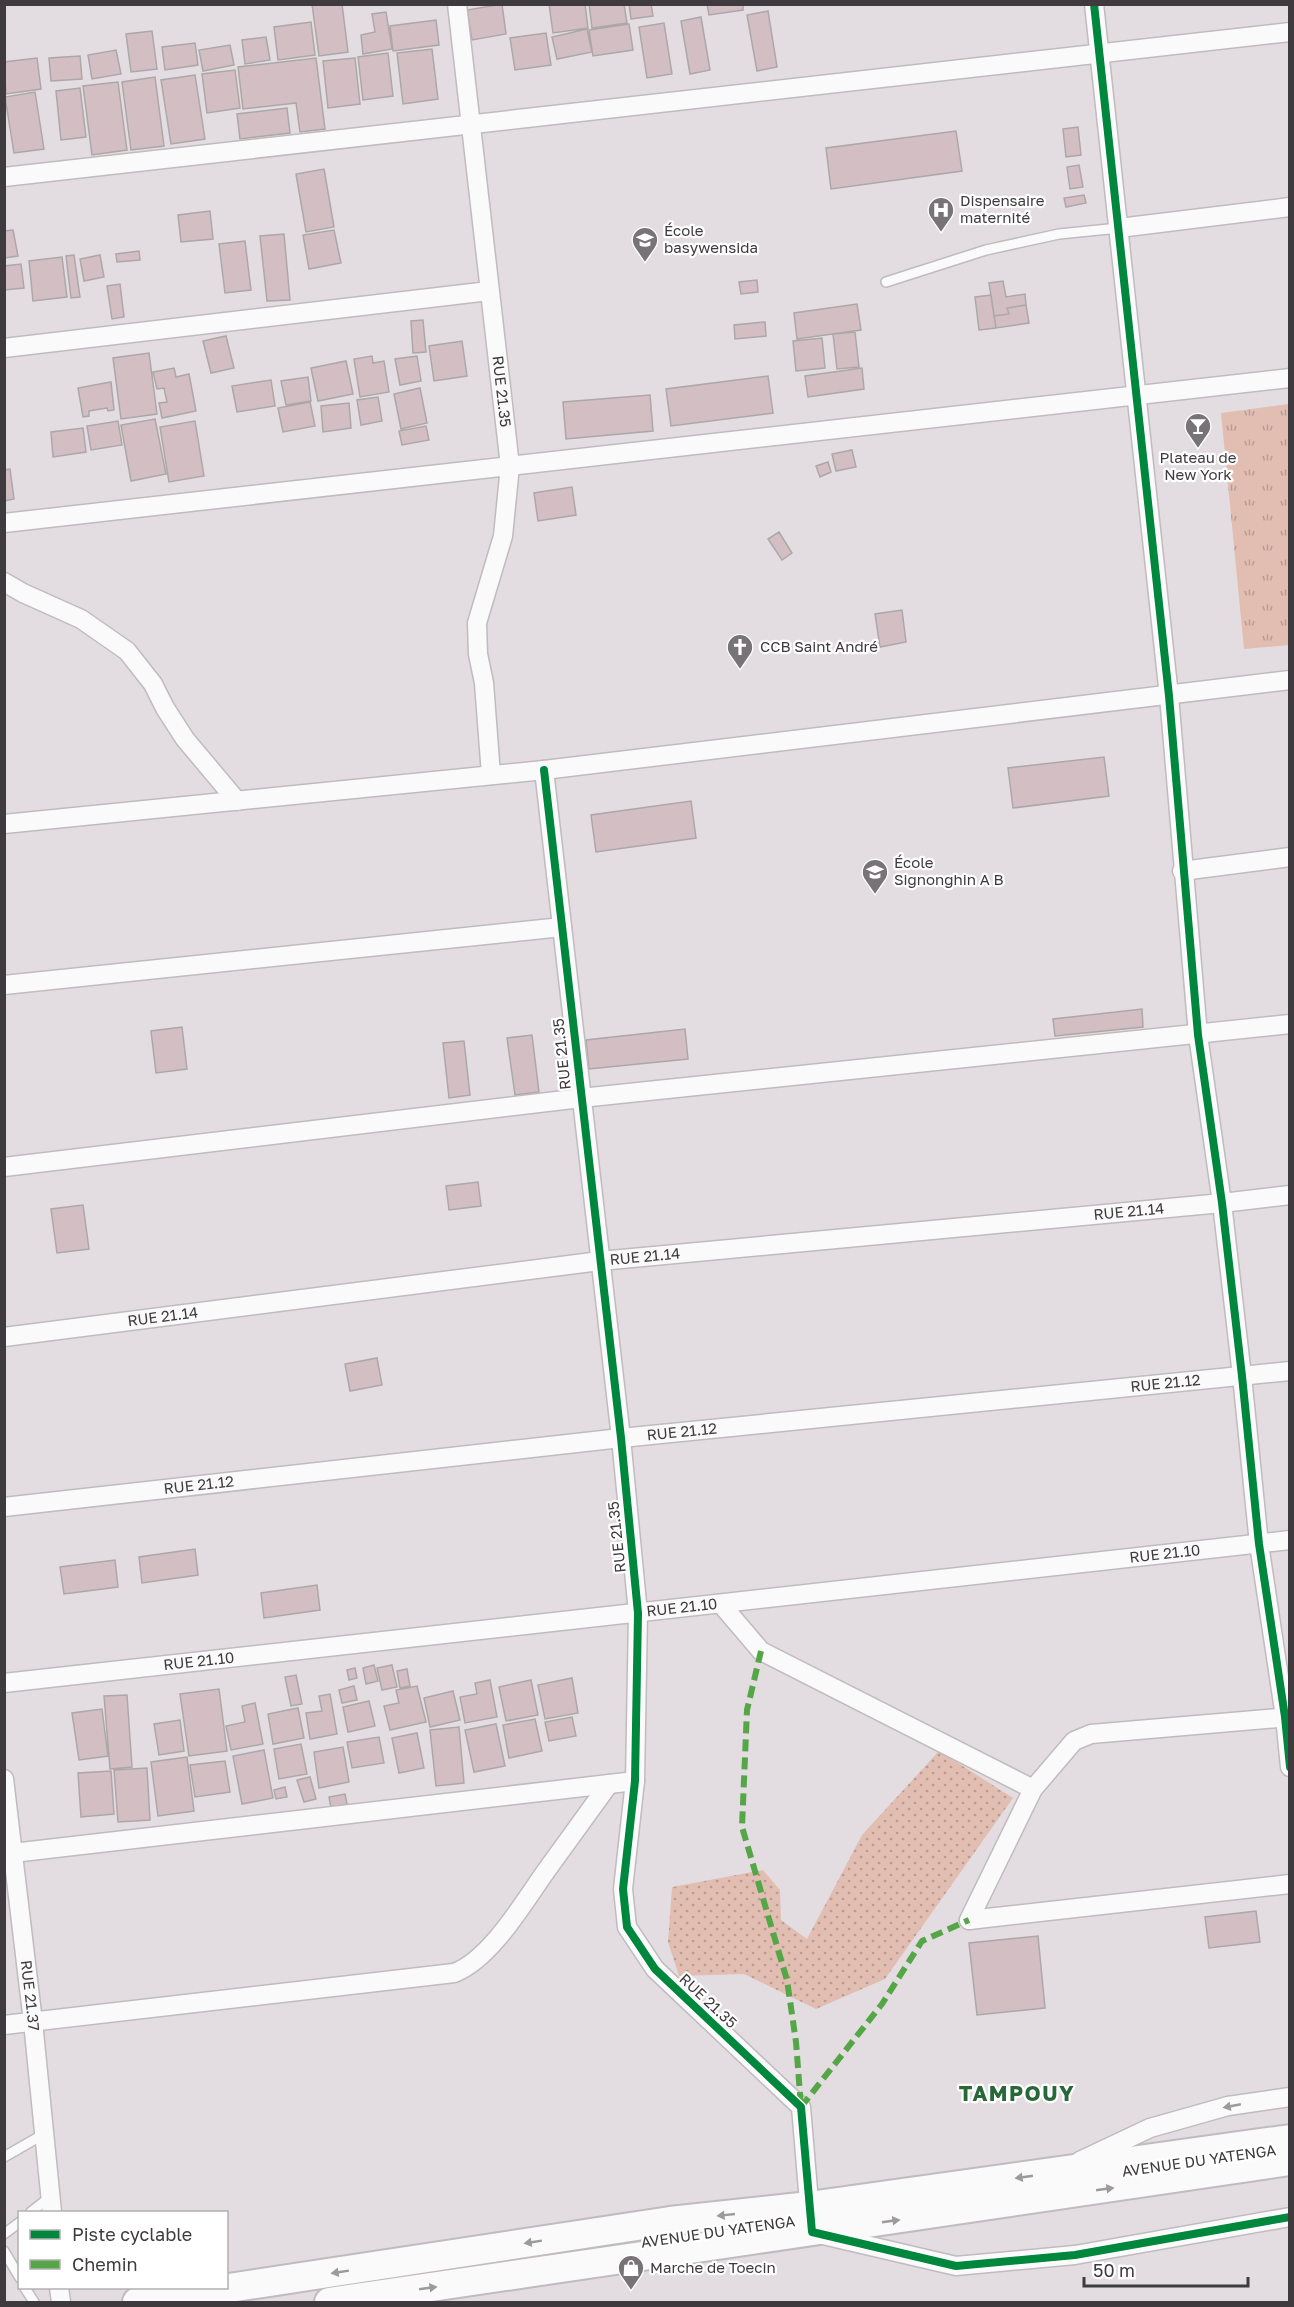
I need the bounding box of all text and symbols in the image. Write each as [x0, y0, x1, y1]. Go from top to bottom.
place label: Dispensaire maternité [960, 191, 1045, 226]
hospital icon: Dispensaire maternité [926, 195, 956, 233]
place label: École basywensida [664, 221, 758, 256]
school or university icon: École basywensida [630, 225, 660, 263]
street label: RUE 21.35 [489, 355, 515, 428]
bar icon: Plateau de New York [1183, 411, 1213, 449]
place label: Plateau de New York [1160, 448, 1237, 483]
church icon: CCB Saint André [725, 632, 755, 670]
place label: CCB Saint André [760, 637, 878, 655]
place label: École Signonghin A B [894, 853, 1004, 888]
school or university icon: École Signonghin A B [860, 857, 890, 895]
street label: RUE 21.35 [548, 1017, 574, 1091]
street label: RUE 21.14 [1093, 1198, 1165, 1223]
street label: RUE 21.14 [609, 1244, 681, 1268]
street label: RUE 21.14 [126, 1302, 199, 1329]
street label: RUE 21.12 [1129, 1370, 1201, 1395]
street label: RUE 21.12 [646, 1418, 718, 1443]
street label: RUE 21.12 [163, 1471, 235, 1497]
street label: RUE 21.35 [603, 1500, 629, 1574]
street label: RUE 21.10 [1128, 1540, 1201, 1566]
street label: RUE 21.10 [645, 1594, 718, 1620]
street label: RUE 21.10 [162, 1647, 235, 1673]
street label: RUE 21.37 [18, 1959, 44, 2032]
street label: RUE 21.35 [676, 1969, 741, 2031]
district label: TAMPOUY [959, 2080, 1075, 2106]
one-way arrow [1222, 2102, 1241, 2111]
street label: AVENUE DU YATENGA [1121, 2140, 1277, 2180]
one-way arrow [1014, 2172, 1033, 2181]
one-way arrow [1095, 2184, 1114, 2193]
one-way arrow [717, 2210, 736, 2220]
legend [18, 2211, 228, 2289]
street label: AVENUE DU YATENGA [640, 2211, 796, 2251]
one-way arrow [882, 2216, 901, 2225]
text: Piste cyclable [72, 2223, 192, 2245]
one-way arrow [523, 2238, 542, 2247]
scale bar [1084, 2250, 1248, 2288]
text: Chemin [72, 2253, 138, 2275]
shop icon: Marche de Toecin [616, 2253, 646, 2291]
place label: Marche de Toecin [650, 2258, 776, 2276]
text: 50 m [1093, 2259, 1135, 2281]
one-way arrow [331, 2267, 350, 2276]
one-way arrow [419, 2284, 438, 2293]

